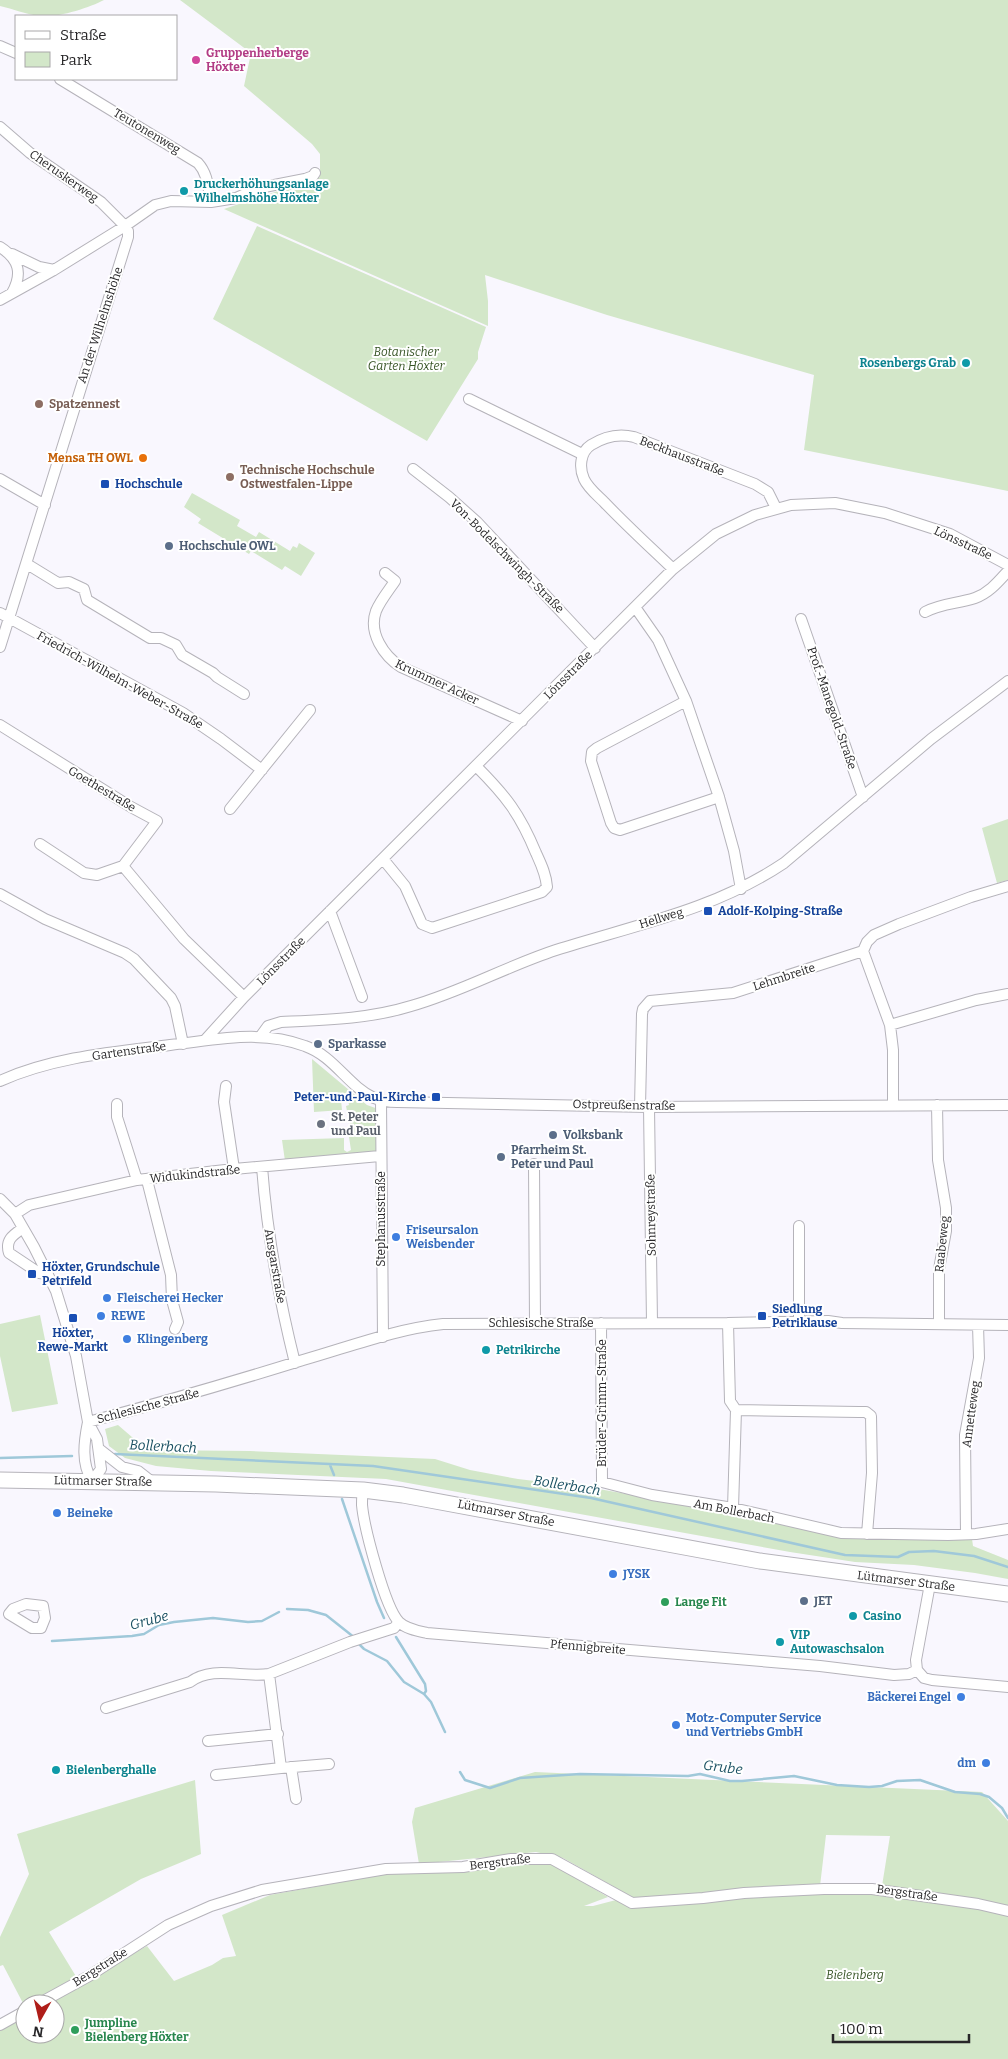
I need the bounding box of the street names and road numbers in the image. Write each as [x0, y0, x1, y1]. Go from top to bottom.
street label: Teutonenweg [111, 106, 183, 157]
street label: Cheruskerweg [27, 147, 101, 205]
street label: An der Wilhelmshöhe [75, 265, 125, 385]
street label: Beckhausstraße [638, 433, 726, 479]
street label: Von-Bodelschwingh-Straße [447, 496, 567, 616]
street label: Lönsstraße [932, 523, 994, 563]
street label: Friedrich-Wilhelm-Weber-Straße [35, 628, 205, 732]
street label: Prof.-Manegold-Straße [804, 645, 860, 771]
street label: Lönsstraße [541, 648, 595, 702]
street label: Krummer Acker [393, 657, 482, 708]
street label: Goethestraße [66, 763, 138, 815]
street label: Hellweg [637, 905, 685, 931]
street label: Lönsstraße [254, 934, 308, 988]
street label: Lehmbreite [751, 960, 817, 994]
street label: Gartenstraße [91, 1039, 167, 1063]
street label: Ostpreußenstraße [572, 1097, 676, 1113]
street label: Widukindstraße [149, 1162, 241, 1186]
street label: Stephanusstraße [374, 1171, 388, 1267]
street label: Sohnreystraße [643, 1174, 659, 1256]
street label: Raabeweg [932, 1215, 952, 1273]
street label: Ansgarstraße [262, 1228, 288, 1304]
street label: Schlesische Straße [488, 1316, 594, 1330]
street label: Brüder-Grimm-Straße [595, 1339, 609, 1467]
street label: Annetteweg [959, 1379, 983, 1448]
street label: Schlesische Straße [95, 1386, 201, 1426]
street label: Lütmarser Straße [54, 1473, 152, 1489]
street label: Am Bollerbach [692, 1496, 776, 1526]
street label: Lütmarser Straße [456, 1497, 556, 1529]
street label: Lütmarser Straße [856, 1568, 956, 1594]
street label: Pfennigbreite [550, 1637, 626, 1657]
street label: Bergstraße [469, 1851, 531, 1873]
street label: Bergstraße [876, 1882, 938, 1904]
street label: Bergstraße [70, 1945, 130, 1989]

